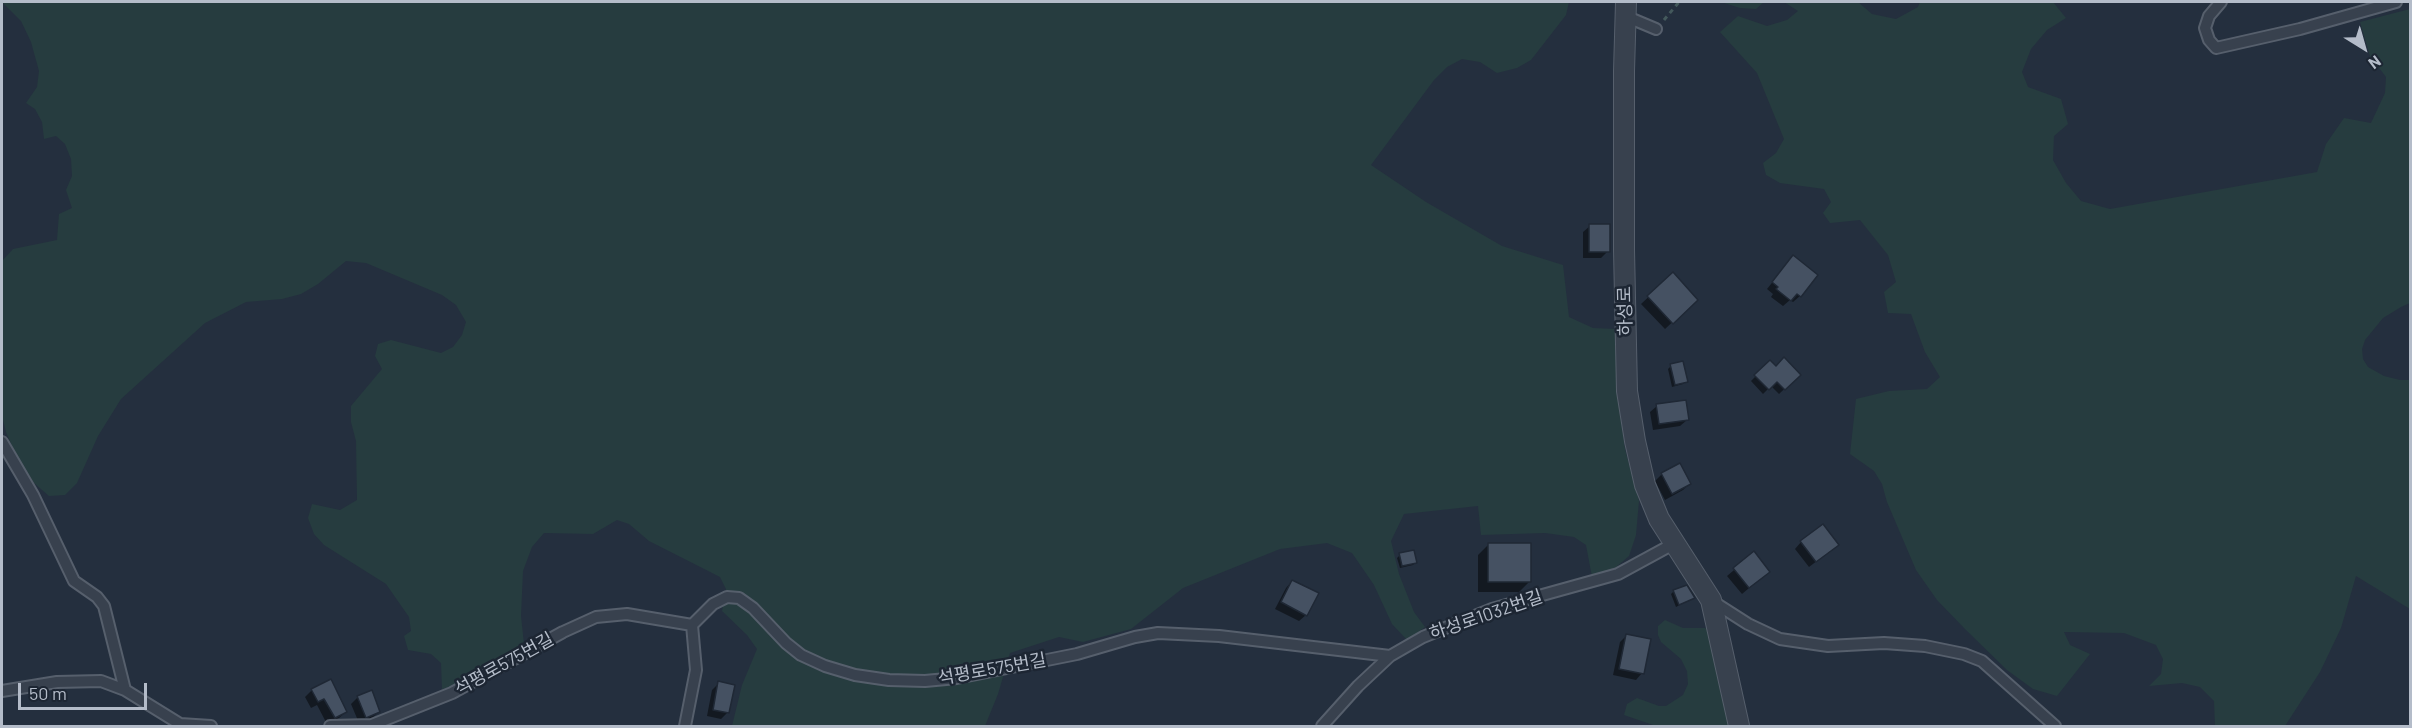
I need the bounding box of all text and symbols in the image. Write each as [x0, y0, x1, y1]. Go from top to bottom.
north arrow [2334, 18, 2394, 78]
text: N [2365, 52, 2385, 74]
street label: 하성로 [1614, 286, 1636, 336]
street label: 하성로1032번길 [1427, 586, 1545, 644]
street label: 석평로575번길 [451, 628, 557, 700]
street label: 석평로575번길 [936, 649, 1048, 689]
scale bar [21, 671, 150, 709]
text: 50 m [29, 682, 67, 704]

